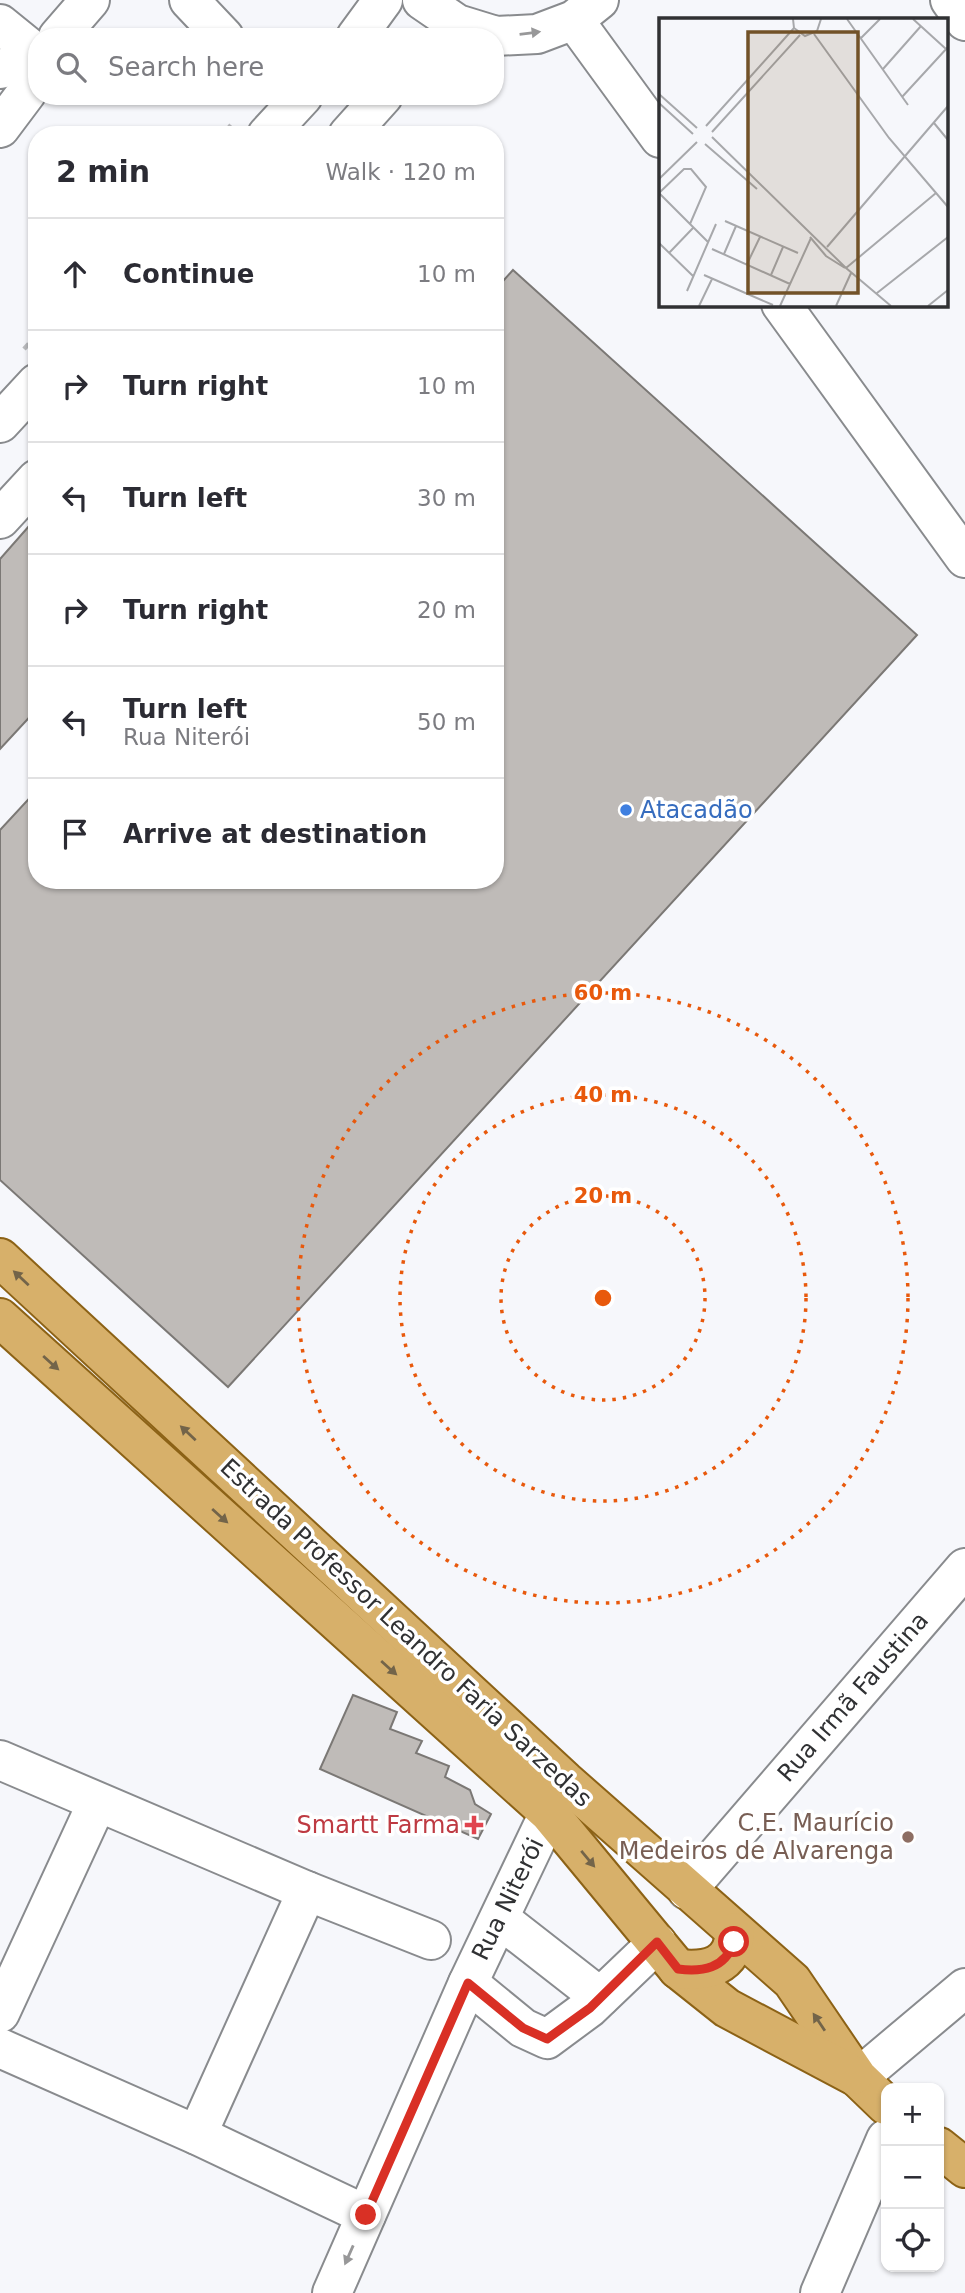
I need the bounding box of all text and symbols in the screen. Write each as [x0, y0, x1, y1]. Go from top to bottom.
inset map [659, 18, 948, 306]
search box [28, 28, 504, 105]
one-way arrow [519, 28, 541, 39]
icon: search [52, 48, 90, 86]
text: Search here [108, 52, 264, 82]
text: 2 min [56, 154, 150, 189]
text: Walk · 120 m [325, 159, 476, 185]
icon: ahead [56, 255, 94, 293]
text: Continue [123, 259, 254, 289]
text: 10 m [417, 261, 476, 287]
icon: right [56, 367, 94, 405]
text: Turn right [123, 371, 268, 401]
text: 10 m [417, 373, 476, 399]
icon: left [56, 479, 94, 517]
text: Turn left [123, 483, 247, 513]
text: 30 m [417, 485, 476, 511]
icon: right [56, 591, 94, 629]
text: Turn right [123, 595, 268, 625]
text: 20 m [417, 597, 476, 623]
text: Turn left [123, 694, 247, 724]
icon: left [56, 703, 94, 741]
text: 50 m [417, 709, 476, 735]
text: Rua Niterói [123, 724, 250, 750]
place label: Atacadão [640, 796, 753, 824]
marker: Atacadão [618, 802, 634, 818]
icon: arrive [56, 815, 94, 853]
text: Arrive at destination [123, 819, 427, 849]
text: 60 m [574, 981, 632, 1005]
text: 40 m [574, 1083, 632, 1107]
text: 20 m [574, 1184, 632, 1208]
one-way arrow [12, 1270, 30, 1286]
centre of rings [591, 1286, 615, 1310]
one-way arrow [42, 1355, 59, 1371]
one-way arrow [180, 1425, 197, 1441]
street label: Estrada Professor Leandro Faria Sarzedas [215, 1453, 597, 1813]
one-way arrow [211, 1508, 228, 1523]
street label: Rua Irmã Faustina [772, 1607, 934, 1787]
one-way arrow [380, 1660, 397, 1675]
place label: C.E. Maurício Medeiros de Alvarenga [619, 1809, 894, 1865]
place label: Smartt Farma [297, 1811, 460, 1839]
marker: Smartt Farma [466, 1817, 482, 1833]
marker: C.E. Maurício Medeiros de Alvarenga [900, 1829, 916, 1845]
street label: Rua Niterói [466, 1833, 550, 1965]
one-way arrow [580, 1851, 595, 1868]
route start [718, 1926, 749, 1957]
one-way arrow [813, 2012, 826, 2031]
map controls [881, 2083, 944, 2272]
button: + [881, 2083, 944, 2146]
button: − [881, 2146, 944, 2209]
route end [350, 2199, 381, 2230]
button: locate [881, 2209, 944, 2272]
one-way arrow [343, 2244, 354, 2265]

